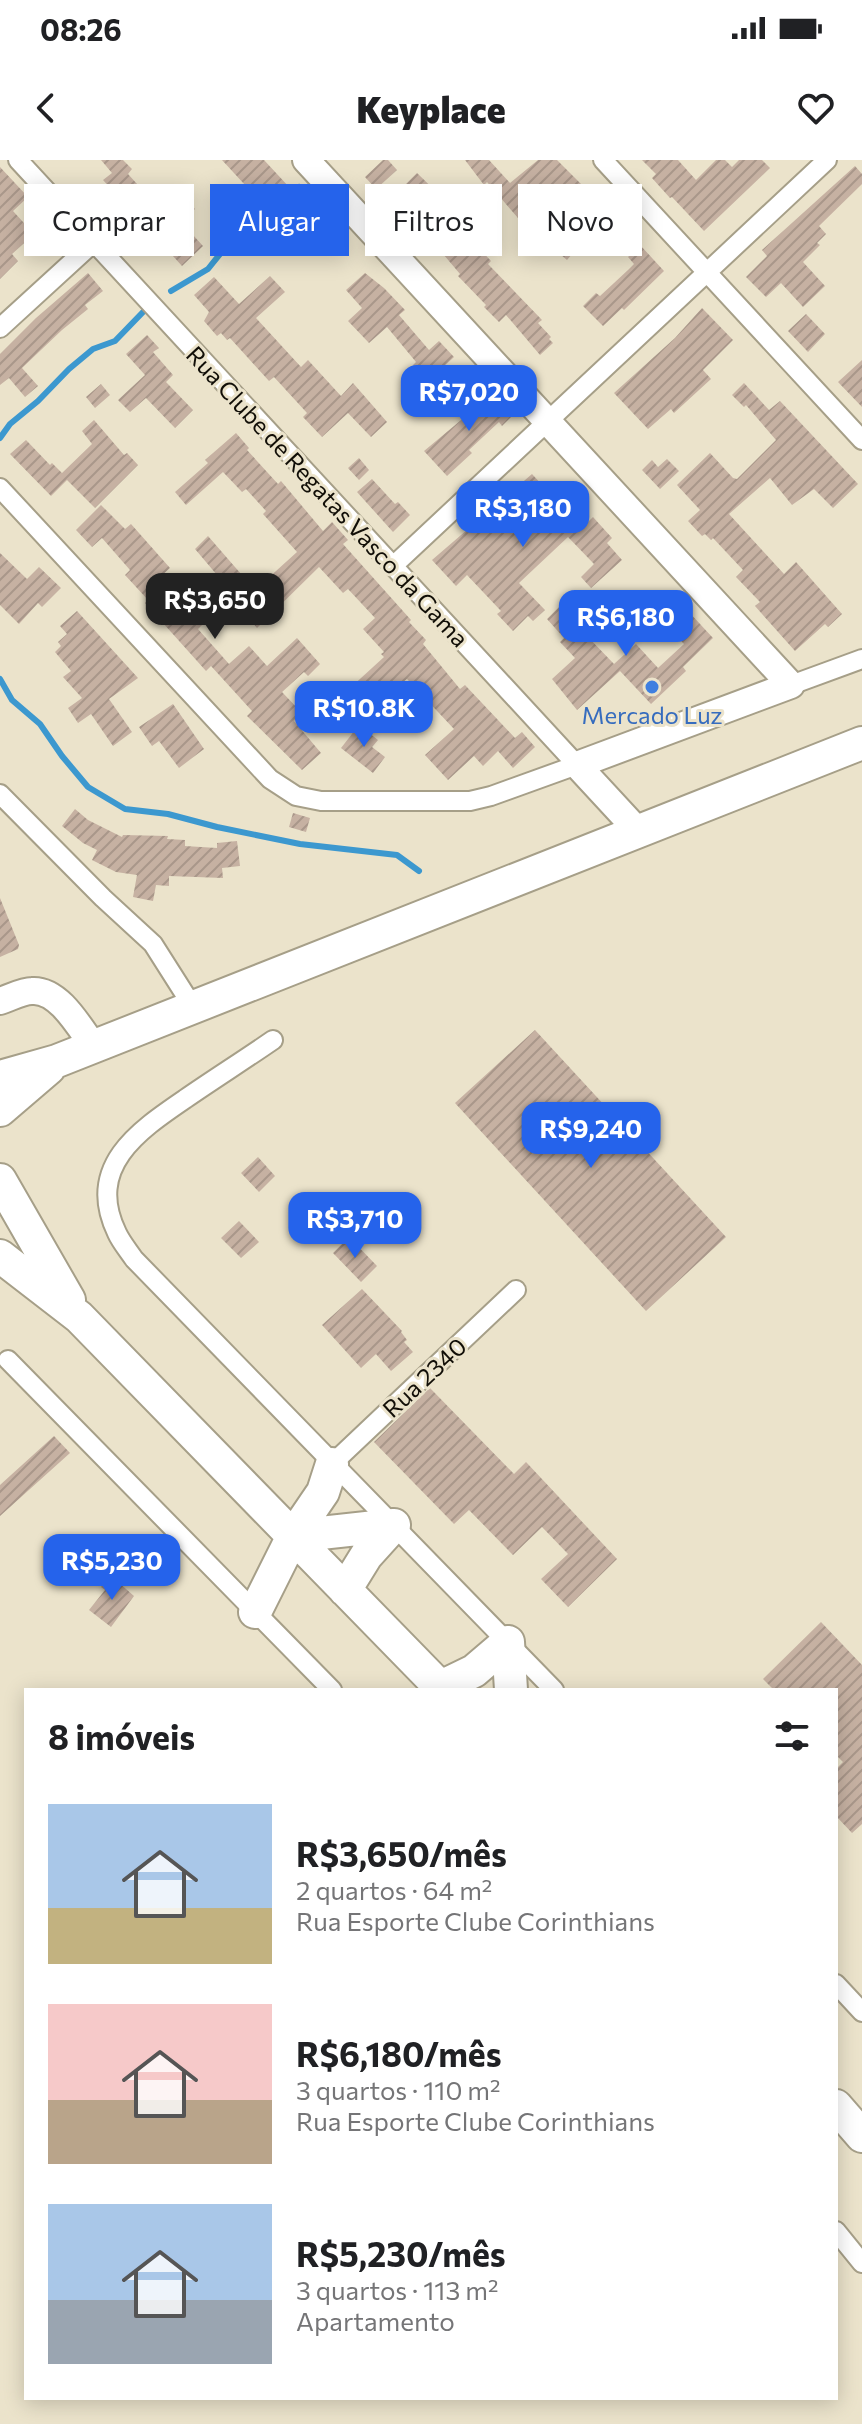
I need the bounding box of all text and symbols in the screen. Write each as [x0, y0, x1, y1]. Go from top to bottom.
text: 08:26 [40, 10, 122, 47]
icon: back [24, 86, 68, 130]
text: Keyplace [356, 86, 506, 130]
icon: heart [794, 86, 838, 130]
chip: Comprar [24, 184, 194, 256]
chip: Alugar [210, 184, 349, 256]
chip: Filtros [365, 184, 502, 256]
chip: Novo [518, 184, 642, 256]
street label: Rua Clube de Regatas Vasco da Gama [181, 340, 475, 652]
pin: R$7,020 [395, 365, 543, 433]
text: R$7,020 [419, 375, 519, 406]
pin: R$3,180 [449, 481, 597, 549]
text: R$3,180 [474, 491, 572, 522]
pin: R$3,650 [141, 573, 289, 641]
text: R$3,650 [164, 583, 266, 614]
pin: R$6,180 [552, 590, 700, 658]
text: R$6,180 [577, 600, 675, 631]
marker: Mercado Luz [643, 678, 661, 696]
pin: R$10.8K [290, 681, 438, 749]
text: R$10.8K [313, 691, 415, 722]
place label: Mercado Luz [581, 700, 723, 729]
pin: R$9,240 [517, 1102, 665, 1170]
text: R$9,240 [540, 1112, 642, 1143]
pin: R$3,710 [281, 1192, 429, 1260]
text: R$3,710 [306, 1202, 404, 1233]
street label: Rua 2340 [376, 1331, 472, 1423]
pin: R$5,230 [38, 1534, 186, 1602]
text: R$5,230 [61, 1544, 163, 1575]
icon: filters [770, 1714, 814, 1758]
text: 8 imóveis [48, 1715, 195, 1757]
text: R$3,650/mês [296, 1832, 507, 1874]
icon: home [112, 1836, 208, 1932]
text: 2 quartos · 64 m² [296, 1874, 492, 1905]
text: Rua Esporte Clube Corinthians [296, 1905, 655, 1936]
text: R$6,180/mês [296, 2032, 502, 2074]
icon: home [112, 2036, 208, 2132]
text: 3 quartos · 110 m² [296, 2074, 501, 2105]
text: Rua Esporte Clube Corinthians [296, 2105, 655, 2136]
text: R$5,230/mês [296, 2232, 506, 2274]
icon: home [112, 2236, 208, 2332]
text: 3 quartos · 113 m² [296, 2274, 498, 2305]
text: Apartamento [296, 2305, 455, 2336]

